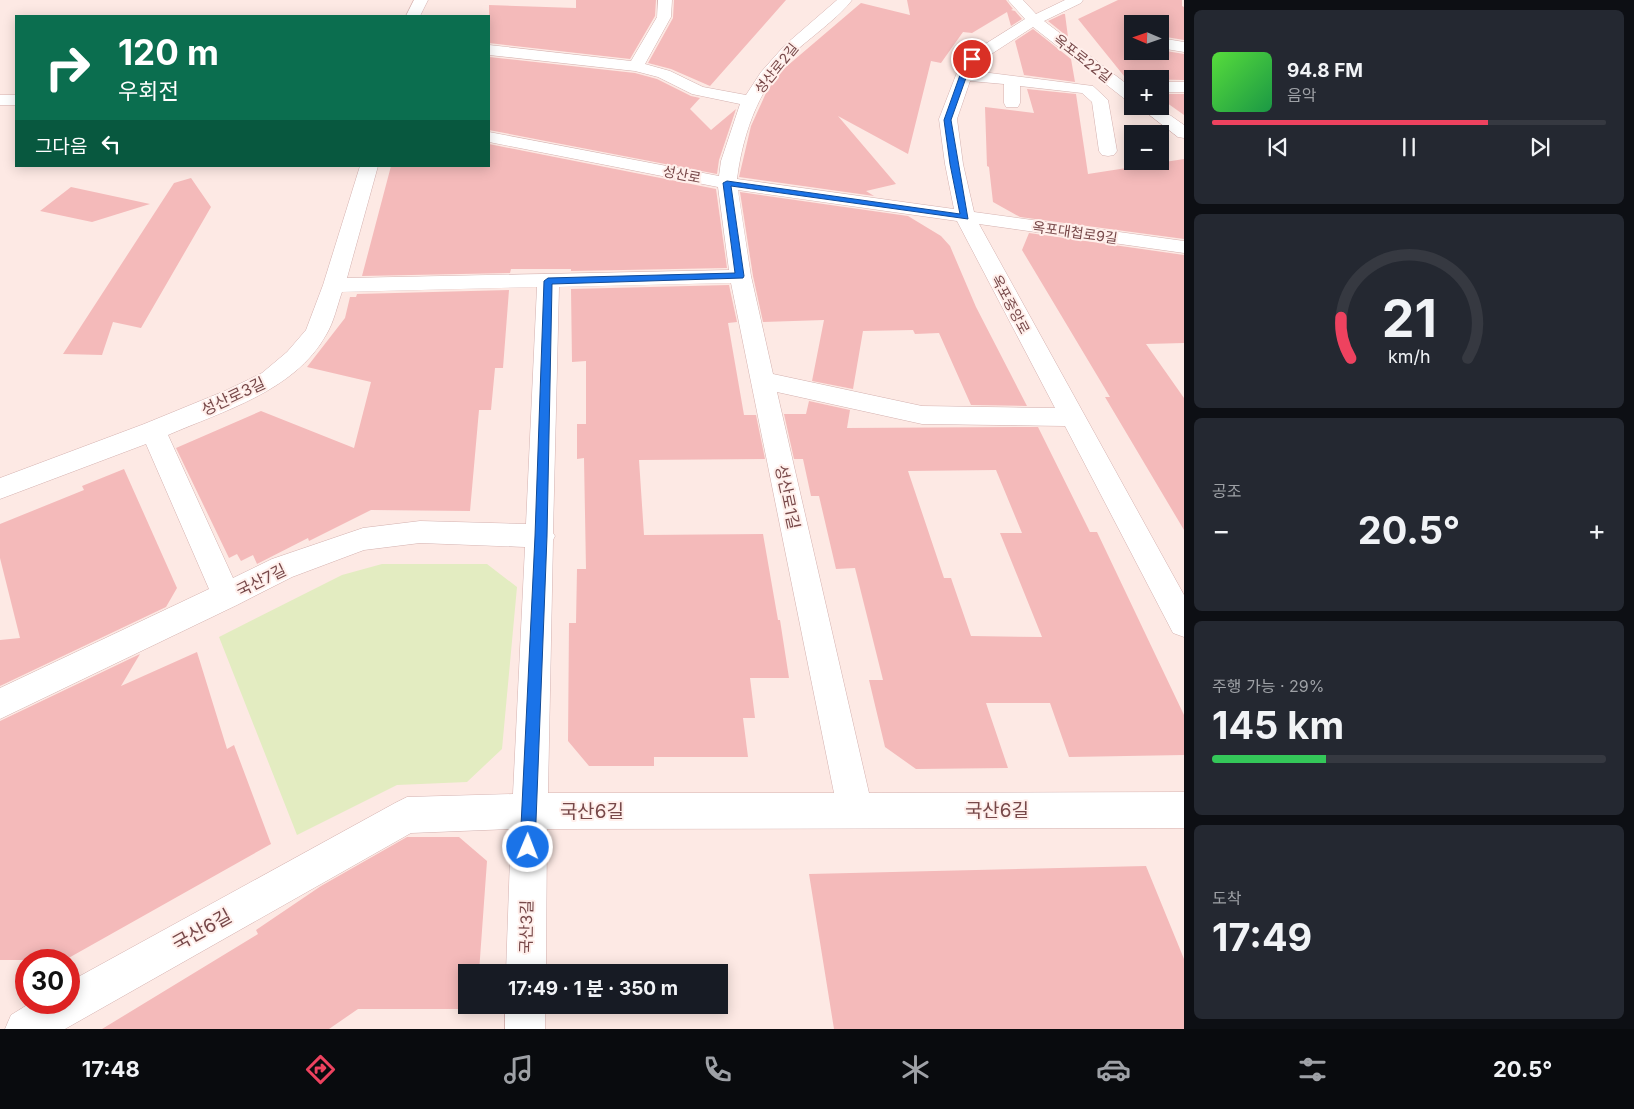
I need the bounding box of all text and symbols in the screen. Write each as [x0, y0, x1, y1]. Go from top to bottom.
north arrow [1124, 15, 1169, 60]
map controls [1124, 15, 1169, 170]
street label: 옥포로22길 [1051, 30, 1115, 86]
text: 120 m [118, 31, 219, 73]
icon: right [35, 35, 100, 100]
pin [951, 38, 993, 80]
street label: 성산로2길 [750, 39, 802, 97]
icon: arrive [958, 45, 986, 73]
text: 94.8 FM [1287, 59, 1363, 82]
button: + [1124, 70, 1169, 115]
text: 우회전 [118, 78, 179, 104]
text: 음악 [1287, 85, 1316, 105]
button: − [1124, 125, 1169, 170]
icon: left [97, 130, 125, 158]
icon: previous [1264, 133, 1292, 161]
icon: pause [1395, 133, 1423, 161]
icon: next [1526, 133, 1554, 161]
text: 그다음 [35, 135, 87, 158]
street label: 성산로 [661, 162, 703, 186]
street label: 옥포대첩로9길 [1031, 218, 1119, 246]
street label: 옥포중앙로 [988, 272, 1034, 337]
text: 21 [1381, 287, 1437, 350]
text: km/h [1388, 346, 1430, 367]
street label: 성산로3길 [198, 372, 268, 420]
street label: 성산로1길 [771, 463, 805, 531]
text: 공조 [1212, 481, 1241, 501]
text: 20.5° [1358, 507, 1460, 553]
text: − [1212, 513, 1231, 547]
text: + [1587, 513, 1606, 547]
street label: 국산7길 [233, 559, 289, 601]
text: 주행 가능 · 29% [1212, 676, 1324, 696]
text: 145 km [1212, 702, 1344, 748]
street label: 국산6길 [965, 799, 1029, 822]
street label: 국산6길 [560, 800, 624, 823]
position arrow [501, 820, 553, 872]
text: 도착 [1212, 888, 1241, 908]
street label: 국산3길 [516, 900, 536, 954]
street label: 국산6길 [168, 904, 236, 956]
text: 17:49 [1212, 914, 1312, 960]
speed limit sign: 30 [15, 949, 80, 1014]
text: 17:49 · 1 분 · 350 m [508, 977, 678, 1000]
icon: directions [303, 1052, 338, 1087]
icon: music [501, 1052, 536, 1087]
icon: phone [700, 1052, 735, 1087]
icon: climate [898, 1052, 933, 1087]
icon: car [1096, 1052, 1131, 1087]
icon: filters [1295, 1052, 1330, 1087]
text: 17:48 [82, 1056, 140, 1082]
text: 20.5° [1493, 1056, 1552, 1082]

